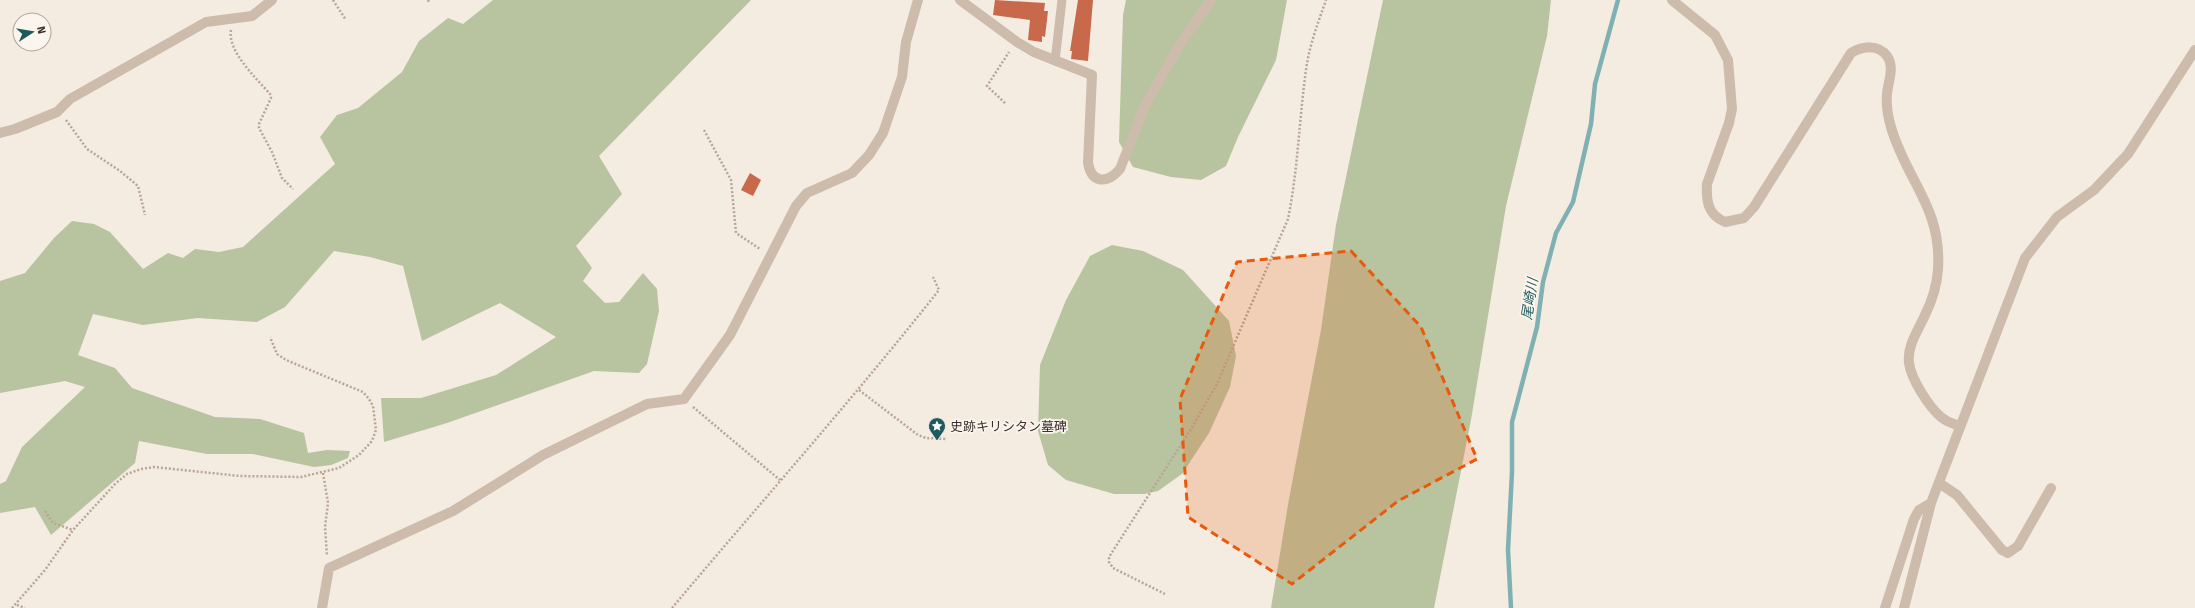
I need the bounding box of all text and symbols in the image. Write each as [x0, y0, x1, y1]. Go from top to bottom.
north arrow [12, 12, 52, 52]
text: N [34, 25, 48, 35]
water label: 尾崎川 [1518, 275, 1542, 321]
place icon: 史跡キリシタン墓碑 [927, 416, 947, 441]
place label: 史跡キリシタン墓碑 [950, 419, 1067, 434]

